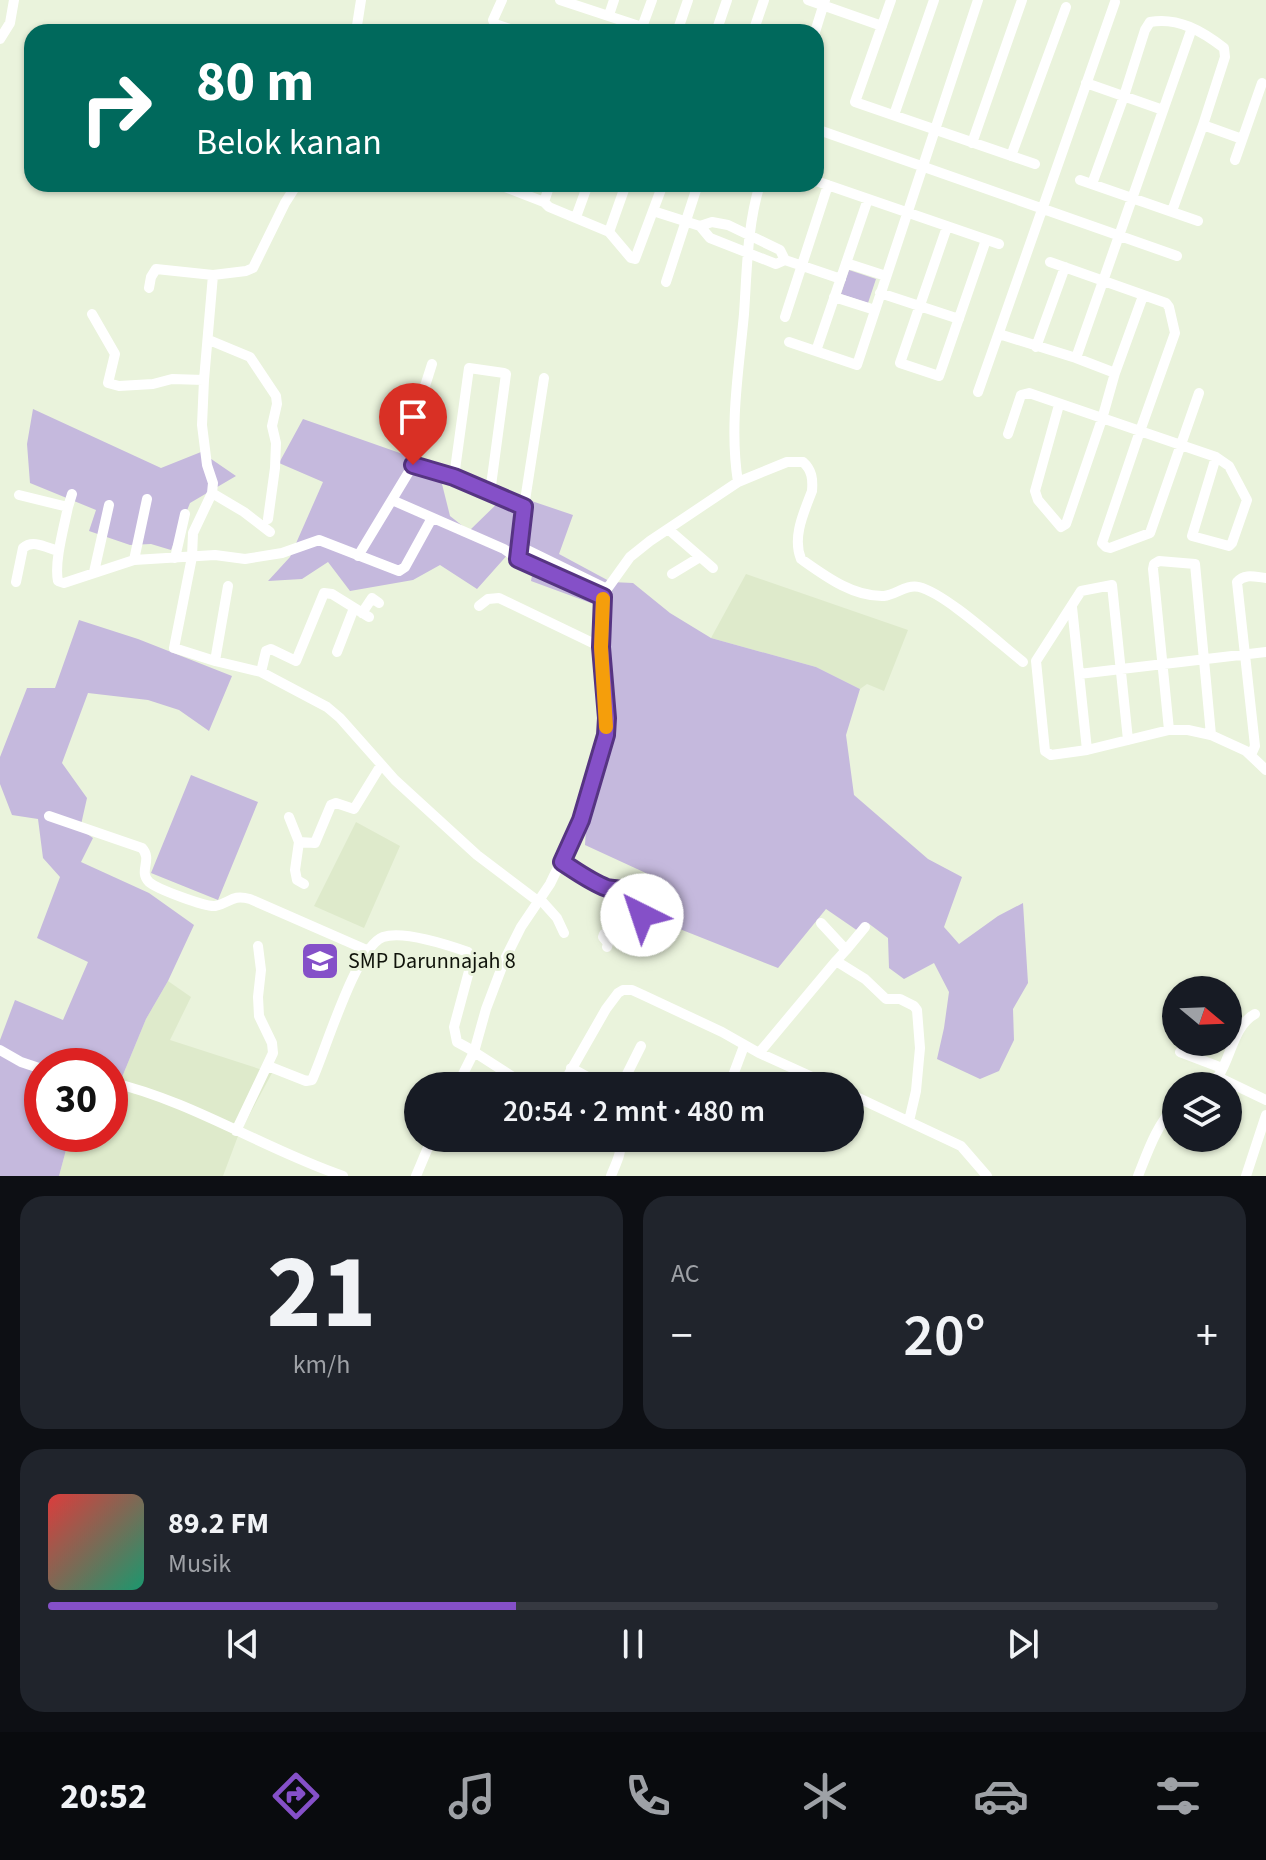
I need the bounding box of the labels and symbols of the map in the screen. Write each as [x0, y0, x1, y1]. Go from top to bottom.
pin [379, 383, 447, 465]
position arrow [600, 873, 684, 957]
school or university icon: SMP Darunnajah 8 [299, 940, 341, 982]
place label: SMP Darunnajah 8 [348, 945, 516, 977]
north arrow [1162, 976, 1242, 1056]
speed limit sign: 30 [24, 1048, 128, 1152]

